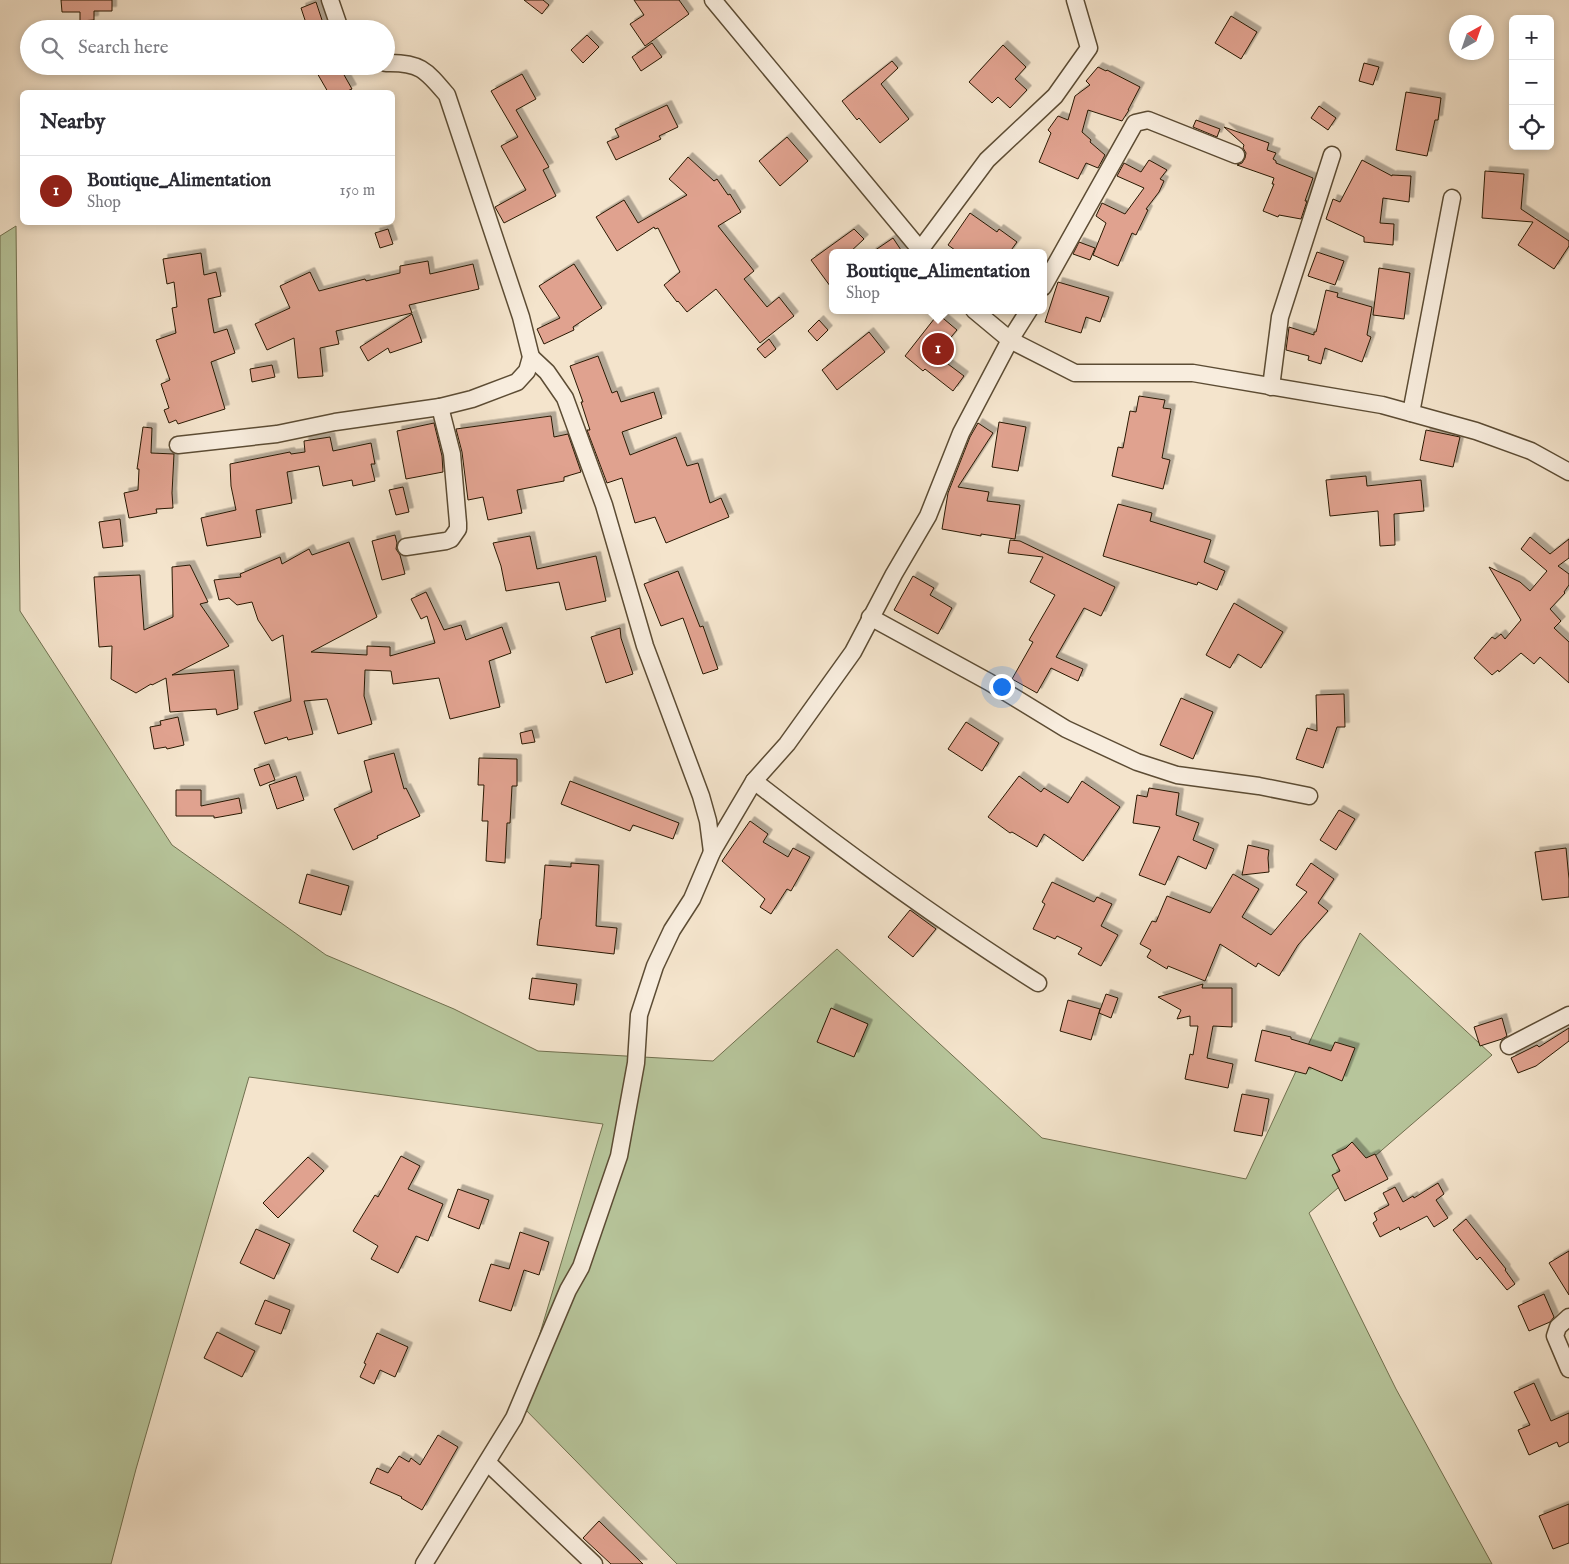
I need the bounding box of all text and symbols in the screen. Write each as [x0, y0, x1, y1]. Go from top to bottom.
north arrow [1449, 15, 1494, 60]
map controls [1509, 15, 1554, 150]
button: + [1509, 15, 1554, 60]
search box [20, 20, 395, 75]
icon: search [38, 34, 66, 62]
text: Search here [78, 36, 169, 60]
button: − [1509, 60, 1554, 105]
button: locate [1509, 105, 1554, 150]
text: Nearby [40, 109, 105, 136]
text: Boutique_Alimentation [87, 169, 271, 193]
text: 1 [53, 181, 59, 201]
text: 150 m [340, 181, 375, 201]
text: Shop [87, 193, 121, 213]
popup [829, 249, 1047, 314]
text: Boutique_Alimentation [846, 260, 1030, 284]
text: Shop [846, 284, 880, 304]
pin: 1 [922, 330, 954, 368]
your location [989, 674, 1015, 700]

